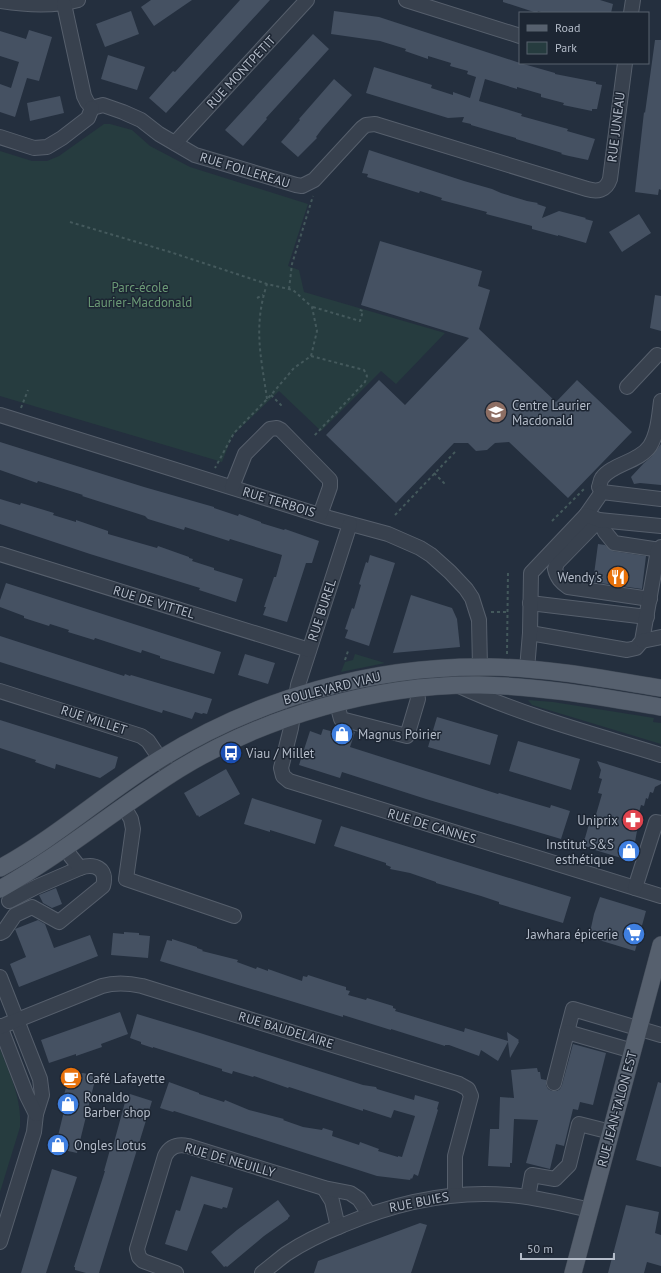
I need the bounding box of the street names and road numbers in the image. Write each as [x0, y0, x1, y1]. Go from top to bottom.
street label: RUE MONTPETIT [203, 32, 279, 112]
street label: RUE JUNEAU [603, 91, 629, 163]
street label: RUE FOLLEREAU [198, 148, 292, 192]
street label: RUE TERBOIS [240, 483, 318, 521]
street label: RUE BUREL [304, 577, 340, 643]
street label: RUE DE VITTEL [111, 581, 197, 623]
street label: BOULEVARD VIAU [282, 668, 382, 708]
street label: RUE MILLET [59, 701, 129, 739]
street label: RUE DE CANNES [386, 804, 478, 848]
street label: RUE BAUDELAIRE [236, 1007, 336, 1053]
street label: RUE JEAN-TALON EST [593, 1049, 641, 1169]
street label: RUE DE NEUILLY [183, 1139, 278, 1181]
street label: RUE BUIES [388, 1188, 450, 1216]

